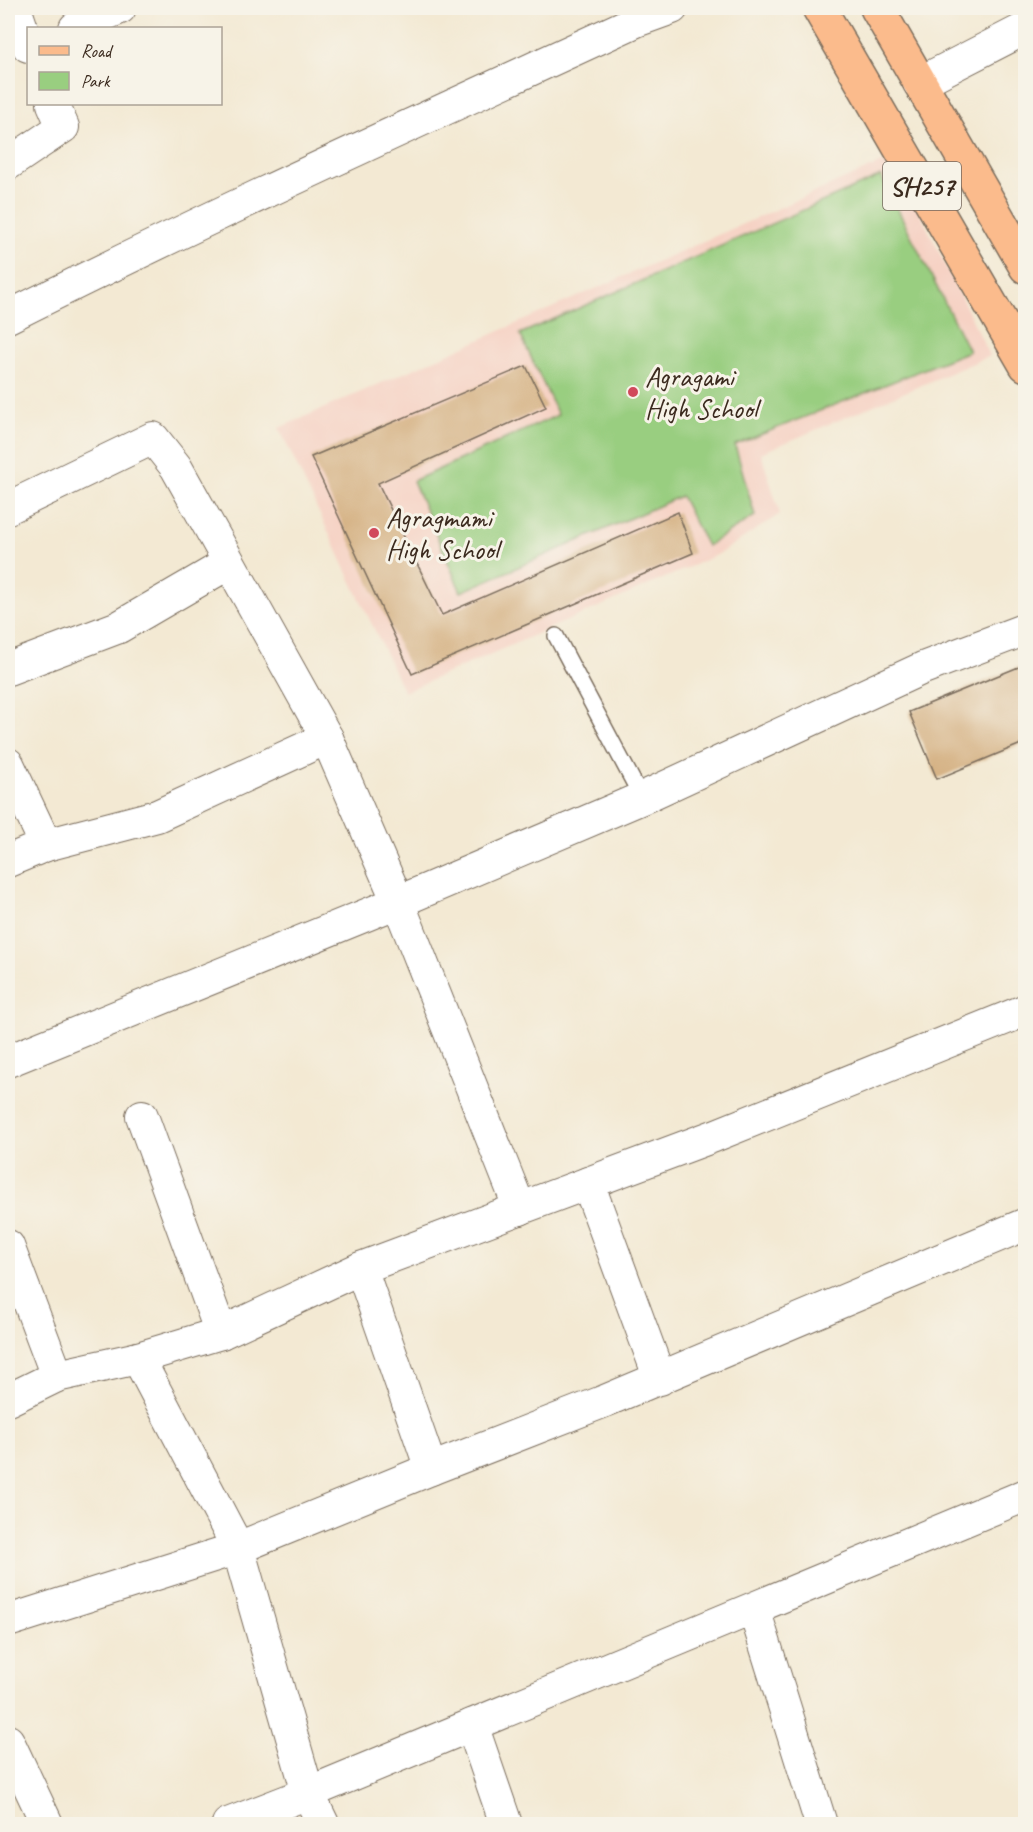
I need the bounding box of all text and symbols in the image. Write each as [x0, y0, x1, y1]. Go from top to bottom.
legend [27, 27, 222, 105]
text: Road [81, 40, 114, 62]
text: Park [81, 70, 111, 92]
road number: SH257 [883, 162, 961, 210]
place label: Agragami High School [645, 359, 763, 426]
marker: Agragami High School [626, 385, 640, 399]
place label: Agragmami High School [386, 500, 504, 567]
marker: Agragmami High School [367, 526, 381, 540]

